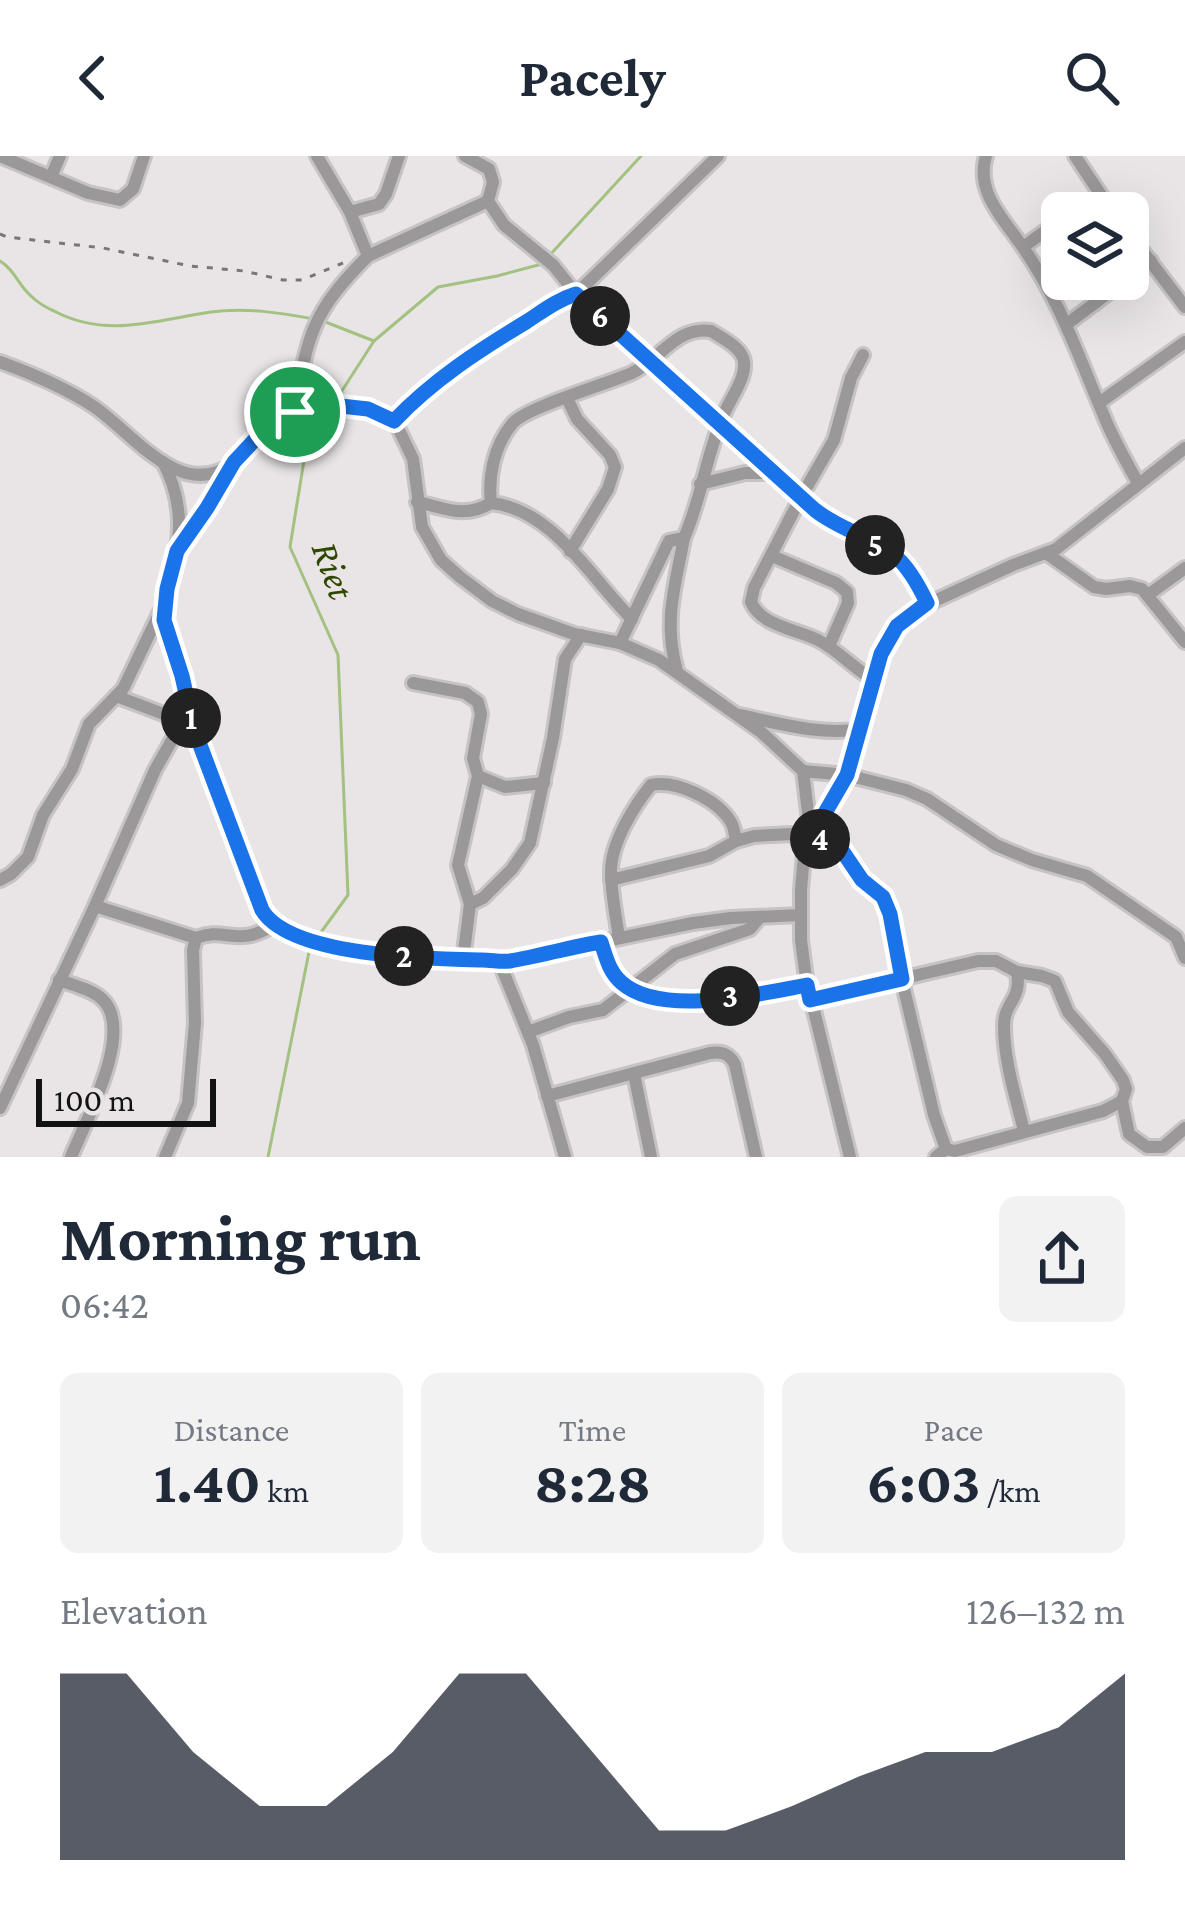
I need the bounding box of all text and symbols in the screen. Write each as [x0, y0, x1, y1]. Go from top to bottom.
icon: back [60, 45, 126, 111]
icon: search [1059, 45, 1125, 111]
text: Pacely [519, 48, 666, 108]
map controls [1041, 192, 1149, 300]
button: layers [1041, 192, 1149, 300]
pin: 6 [570, 286, 630, 346]
text: 6 [591, 297, 609, 334]
pin [244, 361, 346, 463]
icon: arrive [262, 379, 328, 445]
pin: 5 [845, 515, 905, 575]
text: 5 [867, 526, 883, 563]
water label: Riet [304, 535, 364, 605]
pin: 1 [161, 688, 221, 748]
text: 1 [185, 699, 197, 736]
pin: 4 [790, 809, 850, 869]
text: 4 [811, 820, 829, 857]
pin: 2 [374, 926, 434, 986]
text: 2 [396, 937, 412, 974]
pin: 3 [700, 966, 760, 1026]
text: 3 [722, 977, 738, 1014]
scale bar [36, 1073, 216, 1126]
text: 100 m [54, 1081, 135, 1118]
button: share [999, 1196, 1125, 1322]
text: Morning run [60, 1201, 421, 1274]
text: 06:42 [60, 1283, 149, 1326]
text: Distance [174, 1411, 289, 1448]
text: Time [559, 1411, 626, 1448]
text: Pace [924, 1411, 983, 1448]
text: 1.40 [154, 1448, 261, 1515]
text: 8:28 [534, 1448, 651, 1515]
text: 6:03 [866, 1448, 981, 1515]
text: km [261, 1472, 309, 1509]
text: /km [981, 1472, 1041, 1509]
text: Elevation [60, 1589, 208, 1632]
text: 126–132 m [966, 1589, 1125, 1632]

